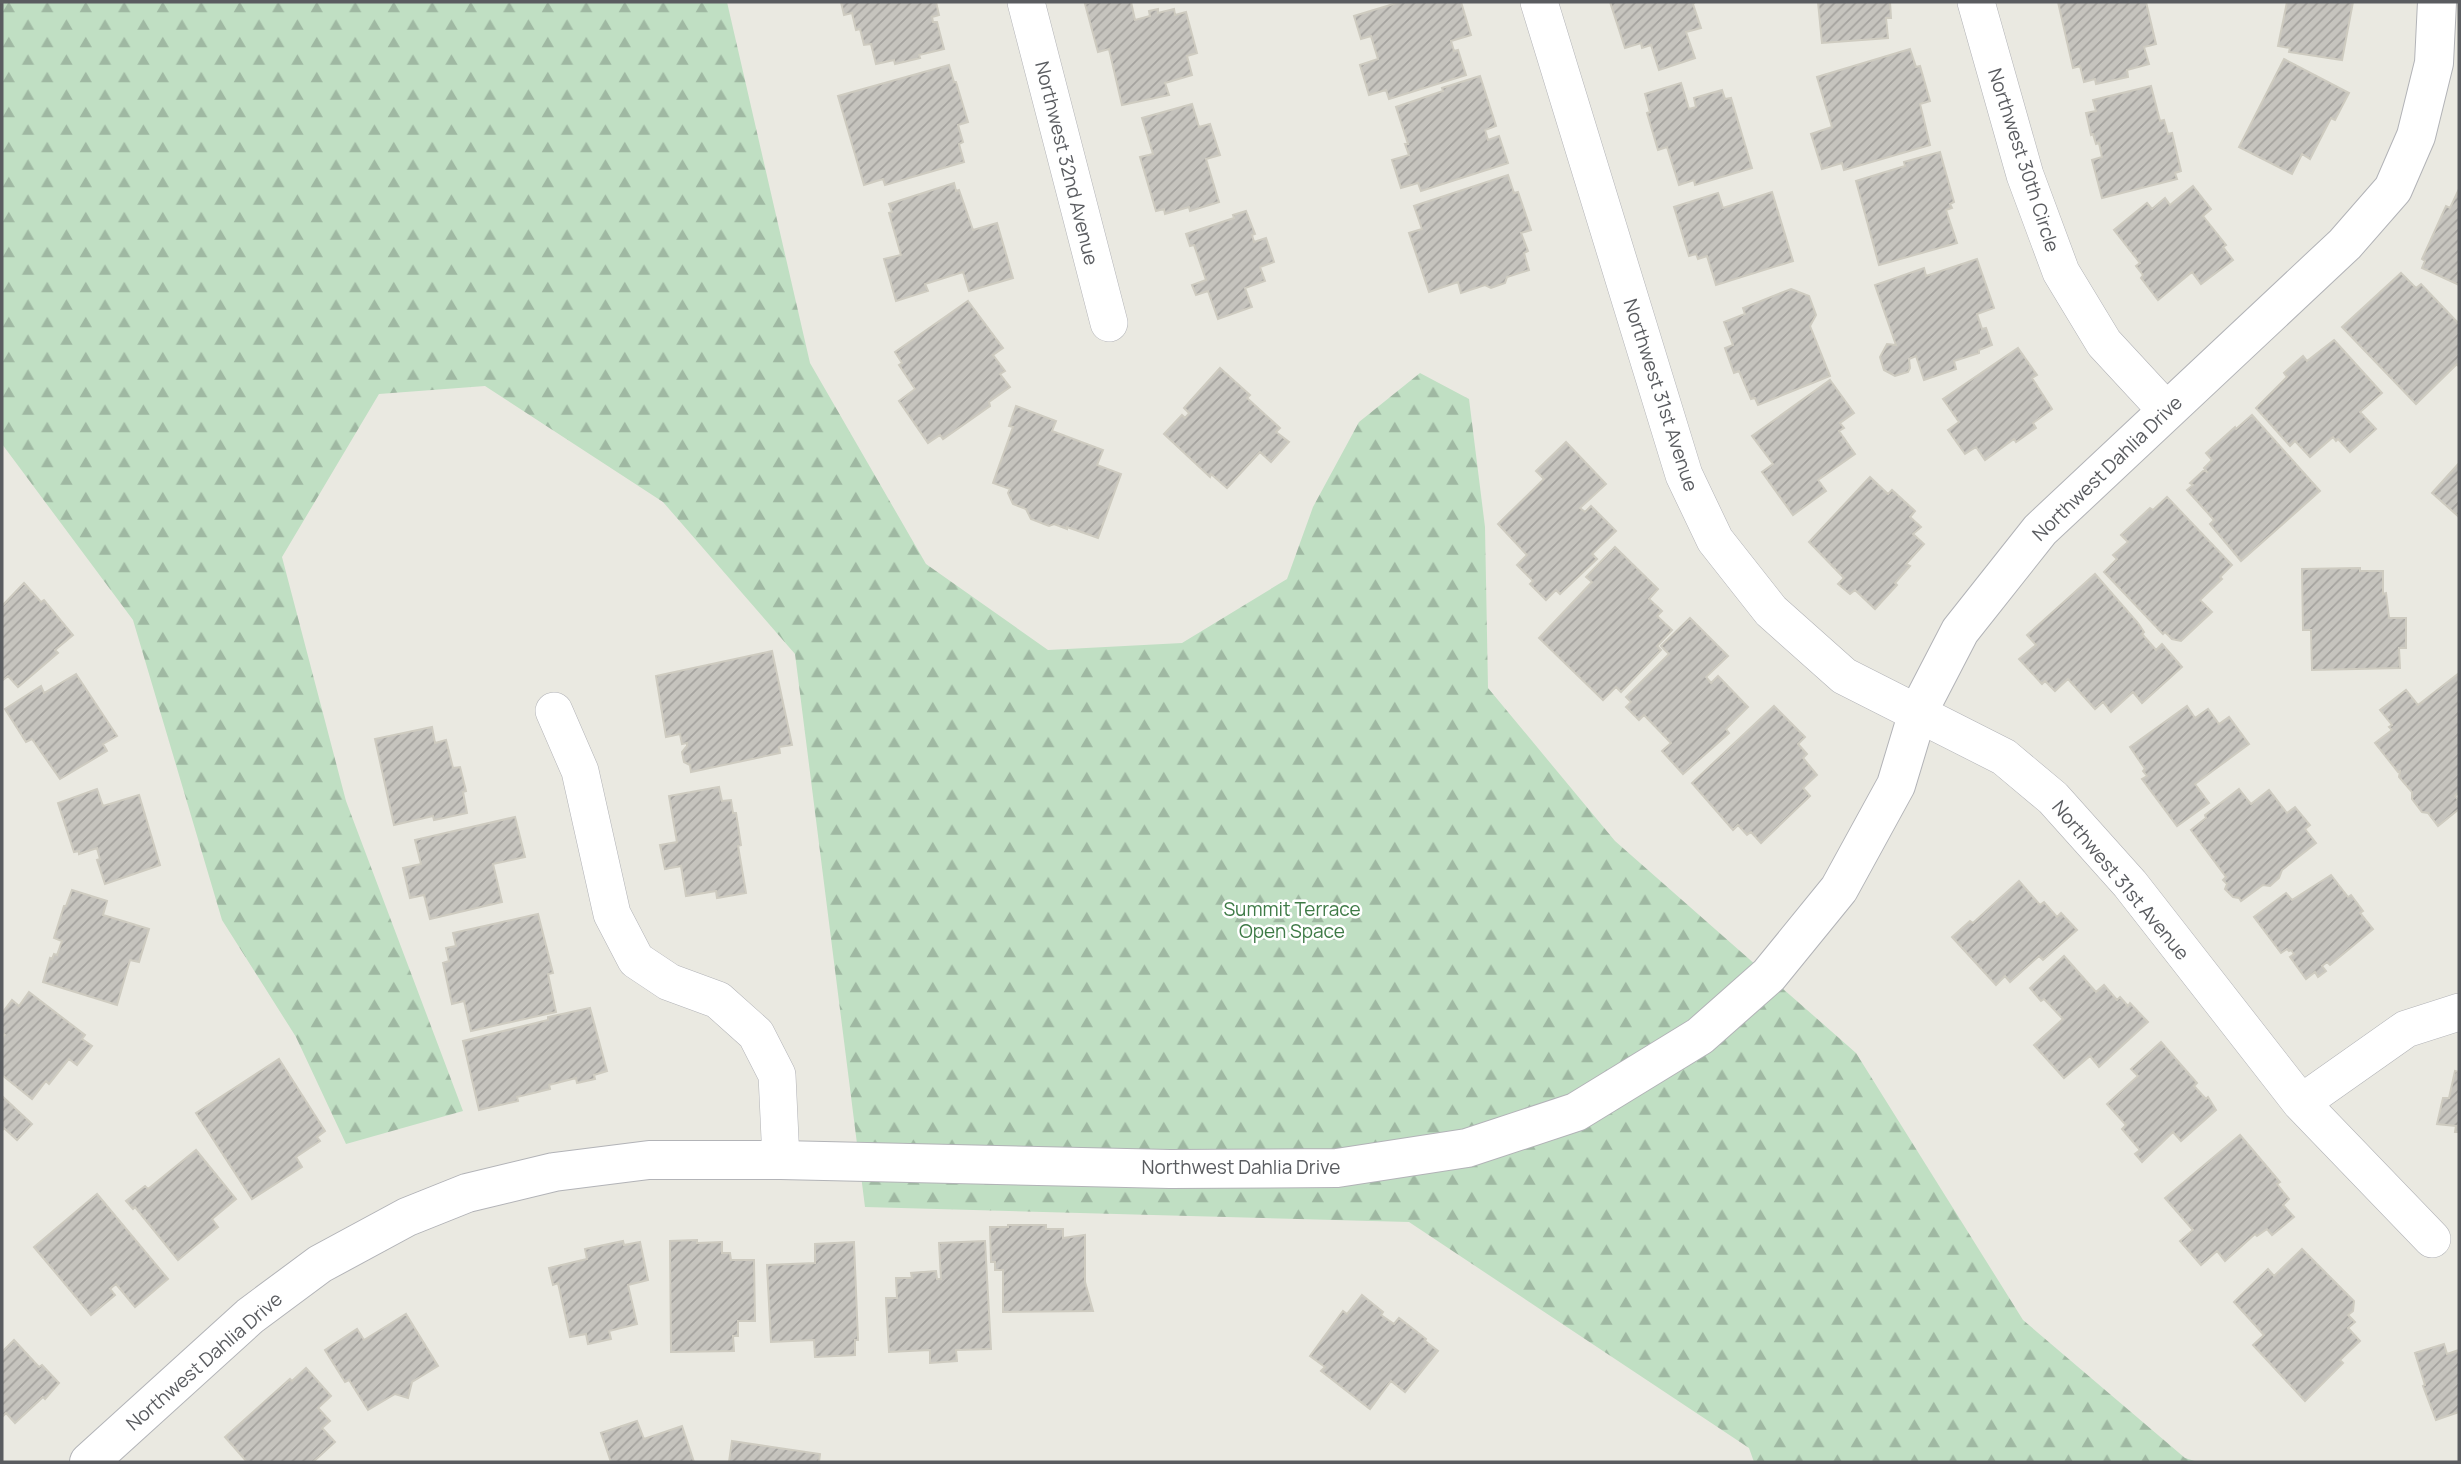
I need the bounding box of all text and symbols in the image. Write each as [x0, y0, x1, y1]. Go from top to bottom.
street label: Northwest 32nd Avenue [1029, 58, 1105, 268]
street label: Northwest 30th Circle [1982, 65, 2066, 255]
street label: Northwest 31st Avenue [1618, 295, 1704, 495]
street label: Northwest Dahlia Drive [2026, 390, 2188, 546]
street label: Northwest 31st Avenue [2046, 795, 2196, 965]
park label: Summit Terrace Open Space [1223, 896, 1361, 944]
street label: Northwest Dahlia Drive [1142, 1154, 1340, 1180]
street label: Northwest Dahlia Drive [120, 1286, 288, 1436]

